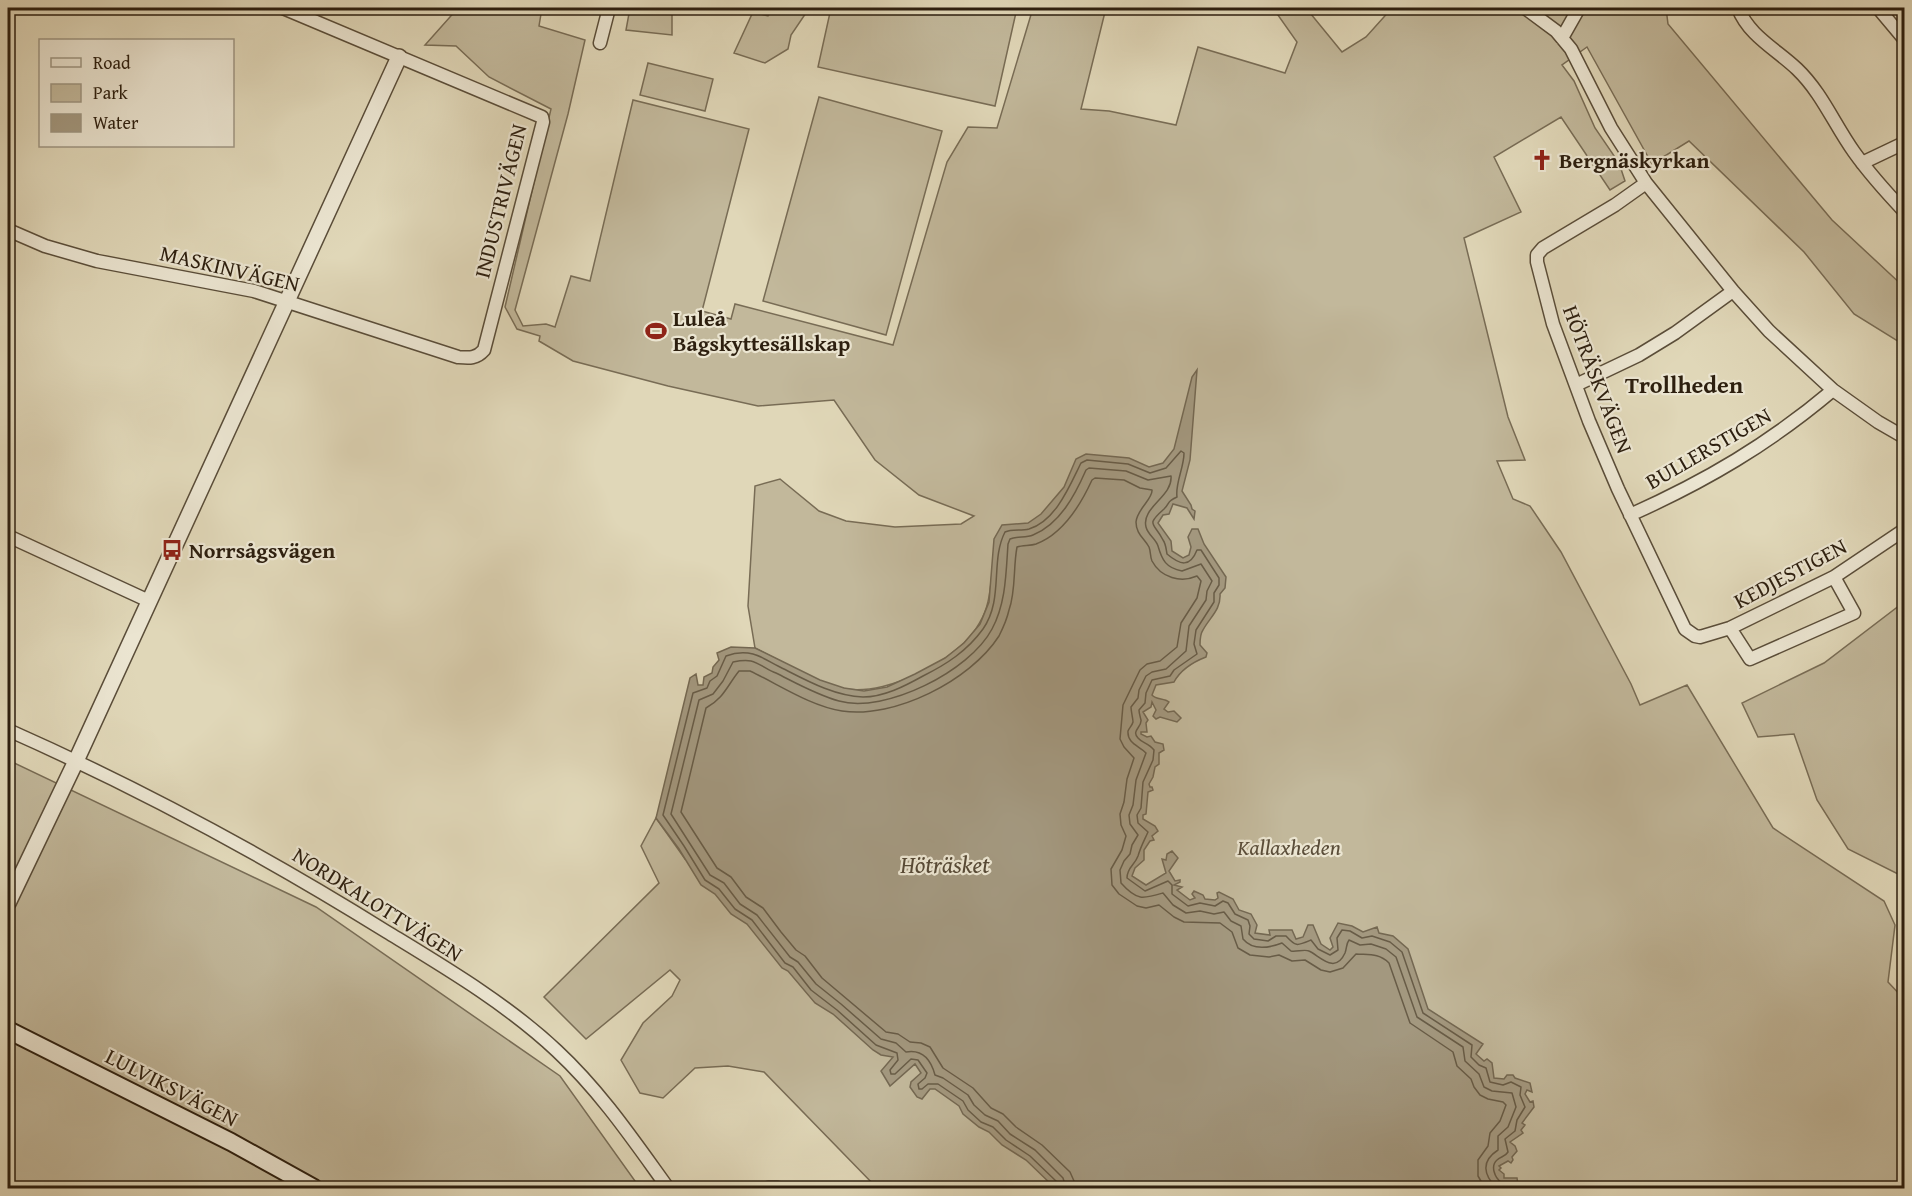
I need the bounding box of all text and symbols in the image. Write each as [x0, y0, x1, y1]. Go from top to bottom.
legend [39, 39, 234, 147]
text: Road [93, 49, 131, 76]
text: Park [93, 79, 129, 106]
text: Water [93, 109, 139, 136]
street label: INDUSTRIVÄGEN [465, 121, 535, 281]
place label: Bergnäskyrkan [1559, 144, 1710, 176]
church icon: Bergnäskyrkan [1530, 148, 1554, 172]
street label: MASKINVÄGEN [157, 236, 303, 300]
street label: HÖTRÄSKVÄGEN [1555, 300, 1641, 458]
place label: Luleå Bågskyttesällskap [673, 302, 850, 359]
sports icon: Luleå Bågskyttesällskap [644, 319, 668, 343]
district label: Trollheden [1625, 367, 1743, 402]
street label: BULLERSTIGEN [1639, 399, 1777, 497]
street label: KEDJESTIGEN [1728, 530, 1852, 616]
place label: Norrsågsvägen [189, 534, 335, 566]
bus stop icon: Norrsågsvägen [160, 538, 184, 562]
park label: Kallaxheden [1236, 831, 1341, 863]
street label: NORDKALOTTVÄGEN [287, 839, 469, 969]
water label: Höträsket [899, 847, 990, 882]
street label: LULVIKSVÄGEN [100, 1040, 244, 1134]

